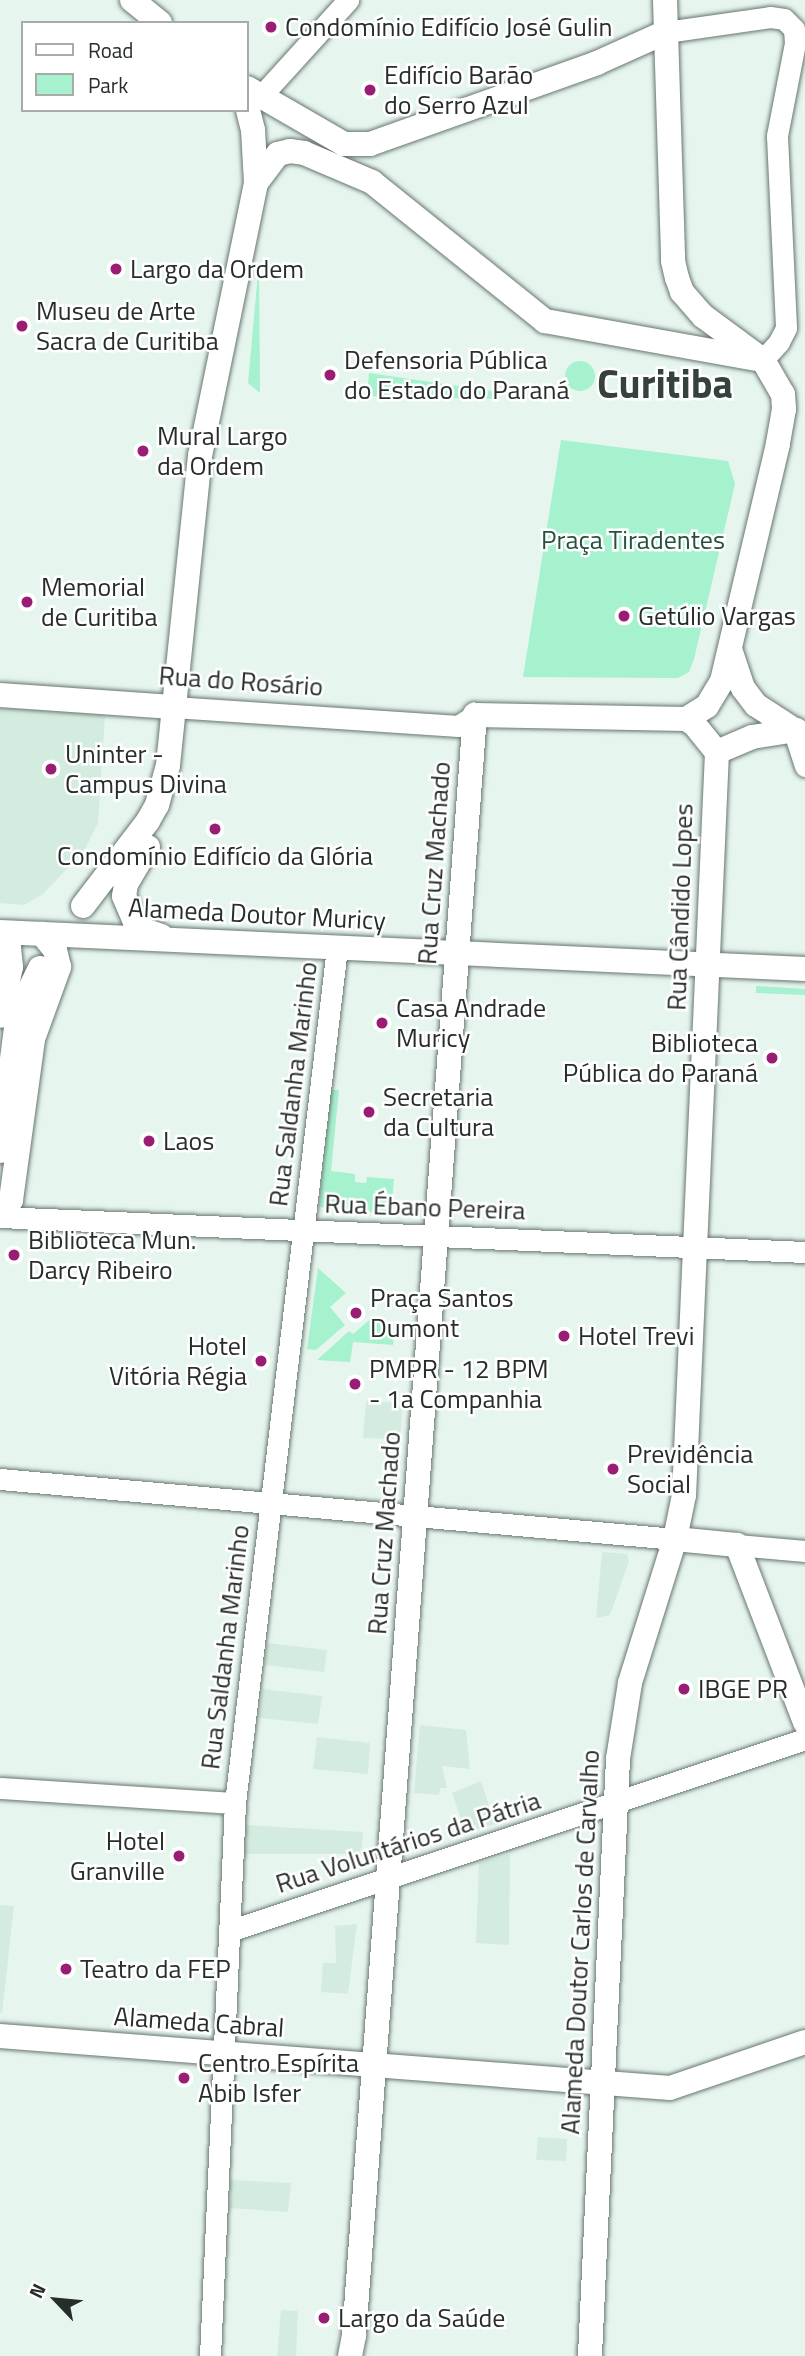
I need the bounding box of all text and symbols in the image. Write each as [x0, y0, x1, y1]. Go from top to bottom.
place label: Condomínio Edifício José Gulin [285, 11, 612, 43]
marker: Condomínio Edifício José Gulin [263, 19, 279, 35]
legend [21, 21, 248, 112]
text: Road [88, 34, 133, 66]
place label: Edifício Barão do Serro Azul [384, 59, 533, 120]
text: Park [88, 69, 128, 101]
marker: Edifício Barão do Serro Azul [362, 82, 378, 98]
place label: Largo da Ordem [130, 253, 304, 285]
marker: Largo da Ordem [108, 261, 124, 277]
place label: Museu de Arte Sacra de Curitiba [36, 295, 219, 356]
marker: Museu de Arte Sacra de Curitiba [14, 318, 30, 334]
place label: Defensoria Pública do Estado do Paraná [344, 344, 570, 406]
district label: Curitiba [597, 360, 733, 408]
marker: Defensoria Pública do Estado do Paraná [322, 367, 338, 383]
place label: Mural Largo da Ordem [157, 420, 288, 481]
marker: Mural Largo da Ordem [135, 443, 151, 459]
park label: Praça Tiradentes [541, 524, 725, 556]
place label: Memorial de Curitiba [41, 571, 157, 632]
marker: Memorial de Curitiba [19, 594, 35, 610]
place label: Getúlio Vargas [638, 600, 796, 632]
marker: Getúlio Vargas [616, 608, 632, 624]
street label: Rua do Rosário [158, 660, 324, 702]
place label: Uninter - Campus Divina [65, 738, 227, 800]
street label: Rua Cruz Machado [411, 760, 457, 966]
marker: Uninter - Campus Divina [43, 761, 59, 777]
street label: Rua Cândido Lopes [661, 803, 699, 1011]
marker: Condomínio Edifício da Glória [207, 821, 223, 837]
place label: Condomínio Edifício da Glória [57, 840, 373, 872]
street label: Alameda Doutor Muricy [127, 892, 387, 936]
street label: Rua Saldanha Marinho [263, 960, 323, 1208]
place label: Casa Andrade Muricy [396, 992, 546, 1054]
marker: Casa Andrade Muricy [374, 1015, 390, 1031]
place label: Biblioteca Pública do Paraná [563, 1027, 758, 1088]
marker: Biblioteca Pública do Paraná [764, 1050, 780, 1066]
place label: Secretaria da Cultura [383, 1081, 494, 1142]
marker: Secretaria da Cultura [361, 1104, 377, 1120]
place label: Laos [163, 1125, 214, 1157]
marker: Laos [141, 1133, 157, 1149]
street label: Rua Ébano Pereira [324, 1188, 526, 1226]
place label: Biblioteca Mun. Darcy Ribeiro [28, 1224, 196, 1286]
marker: Biblioteca Mun. Darcy Ribeiro [6, 1247, 22, 1263]
place label: Praça Santos Dumont [370, 1282, 513, 1344]
marker: Praça Santos Dumont [348, 1305, 364, 1321]
place label: Hotel Trevi [578, 1320, 694, 1352]
marker: Hotel Trevi [556, 1328, 572, 1344]
place label: Hotel Vitória Régia [109, 1330, 247, 1392]
marker: Hotel Vitória Régia [253, 1353, 269, 1369]
place label: PMPR - 12 BPM - 1a Companhia [369, 1353, 549, 1414]
marker: PMPR - 12 BPM - 1a Companhia [347, 1376, 363, 1392]
street label: Rua Cruz Machado [361, 1430, 407, 1636]
place label: Previdência Social [627, 1438, 753, 1500]
marker: Previdência Social [605, 1461, 621, 1477]
street label: Rua Saldanha Marinho [195, 1523, 255, 1771]
place label: IBGE PR [698, 1673, 788, 1705]
marker: IBGE PR [676, 1681, 692, 1697]
street label: Alameda Doutor Carlos de Carvalho [554, 1749, 606, 2135]
street label: Rua Voluntários da Pátria [272, 1784, 544, 1900]
place label: Hotel Granville [70, 1825, 165, 1886]
marker: Hotel Granville [171, 1848, 187, 1864]
place label: Teatro da FEP [80, 1953, 231, 1985]
marker: Teatro da FEP [58, 1961, 74, 1977]
street label: Alameda Cabral [113, 2000, 285, 2044]
place label: Centro Espírita Abib Isfer [198, 2047, 359, 2108]
marker: Centro Espírita Abib Isfer [176, 2070, 192, 2086]
north arrow [21, 2265, 91, 2335]
text: N [21, 2278, 53, 2303]
place label: Largo da Saúde [338, 2302, 505, 2334]
marker: Largo da Saúde [316, 2310, 332, 2326]

